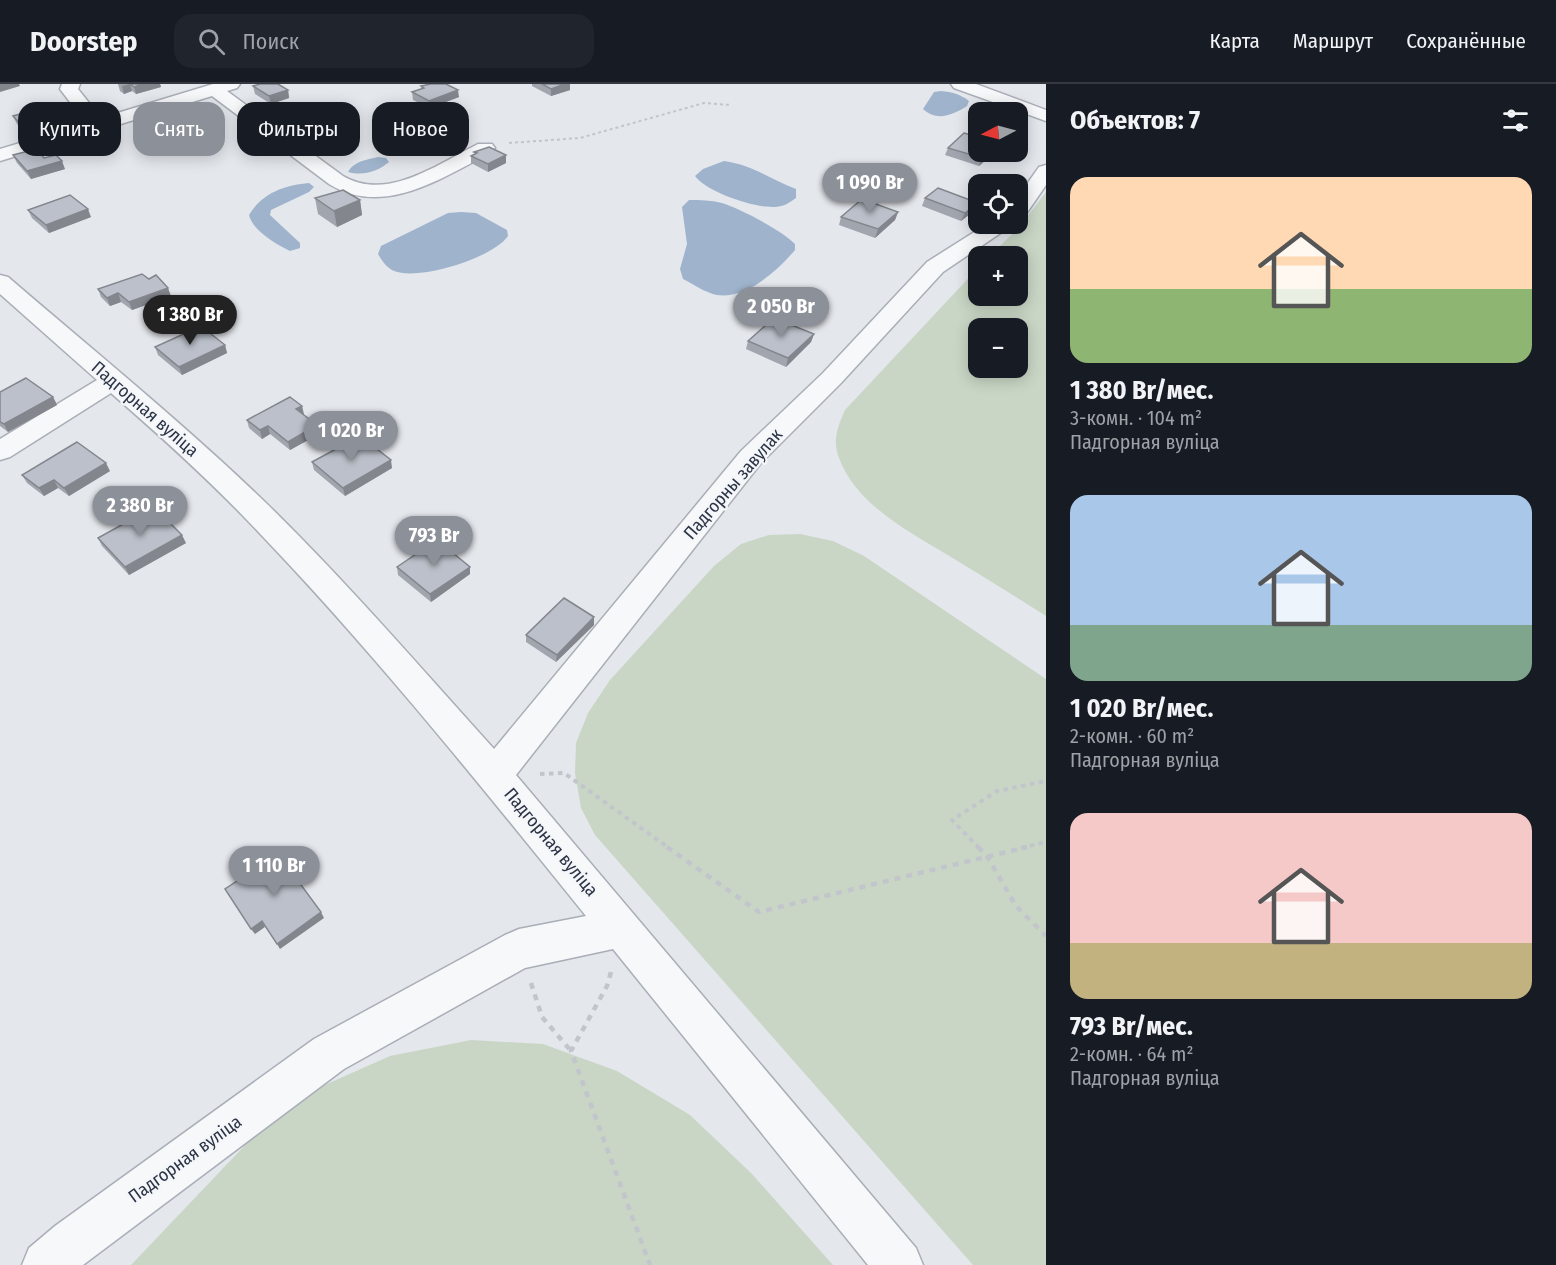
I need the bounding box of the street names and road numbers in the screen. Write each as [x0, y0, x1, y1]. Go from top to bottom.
street label: Падгорная вуліца [87, 357, 203, 462]
street label: Падгорны завулак [679, 424, 788, 544]
street label: Падгорная вуліца [499, 783, 603, 901]
street label: Падгорная вуліца [124, 1110, 246, 1207]

